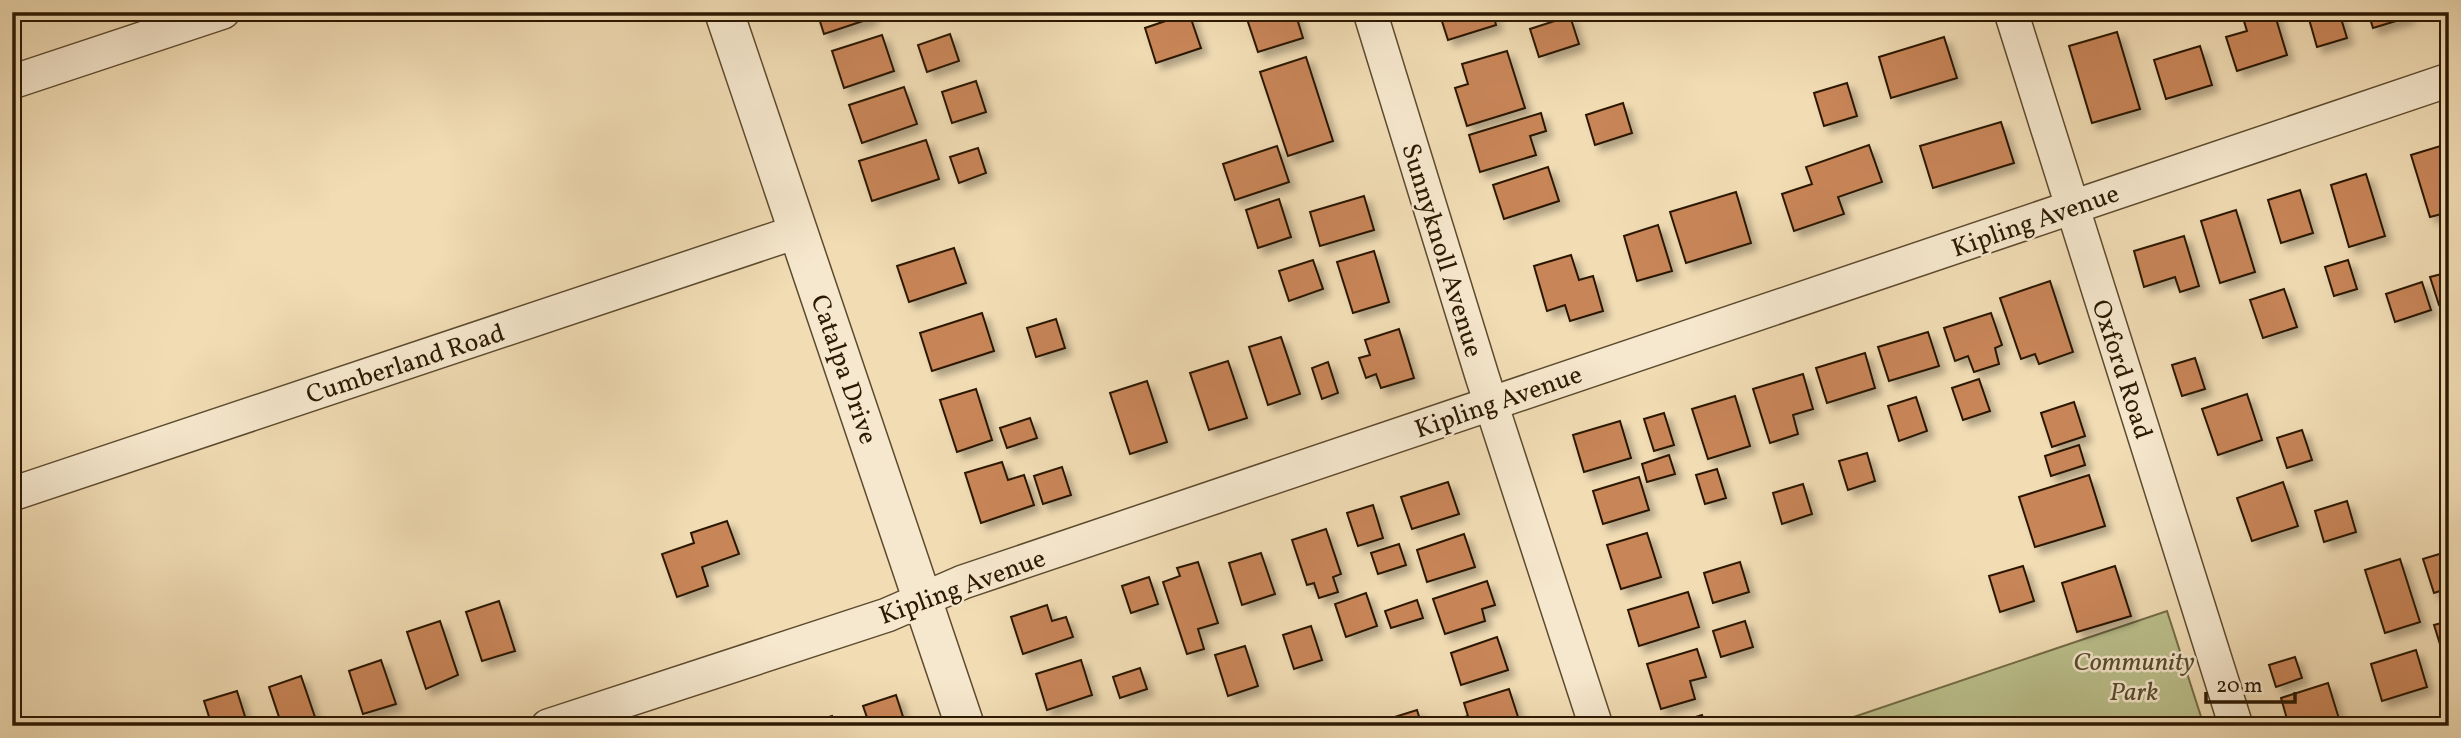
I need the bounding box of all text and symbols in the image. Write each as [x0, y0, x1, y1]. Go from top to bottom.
street label: Sunnyknoll Avenue [1391, 139, 1491, 362]
street label: Kipling Avenue [1947, 176, 2124, 267]
street label: Catalpa Drive [801, 290, 886, 449]
street label: Oxford Road [2082, 295, 2161, 444]
street label: Cumberland Road [302, 316, 510, 414]
street label: Kipling Avenue [1410, 357, 1587, 448]
street label: Kipling Avenue [874, 541, 1051, 635]
park label: Community Park [2073, 645, 2195, 711]
scale bar [2206, 661, 2295, 705]
text: 20 m [2216, 672, 2262, 701]

